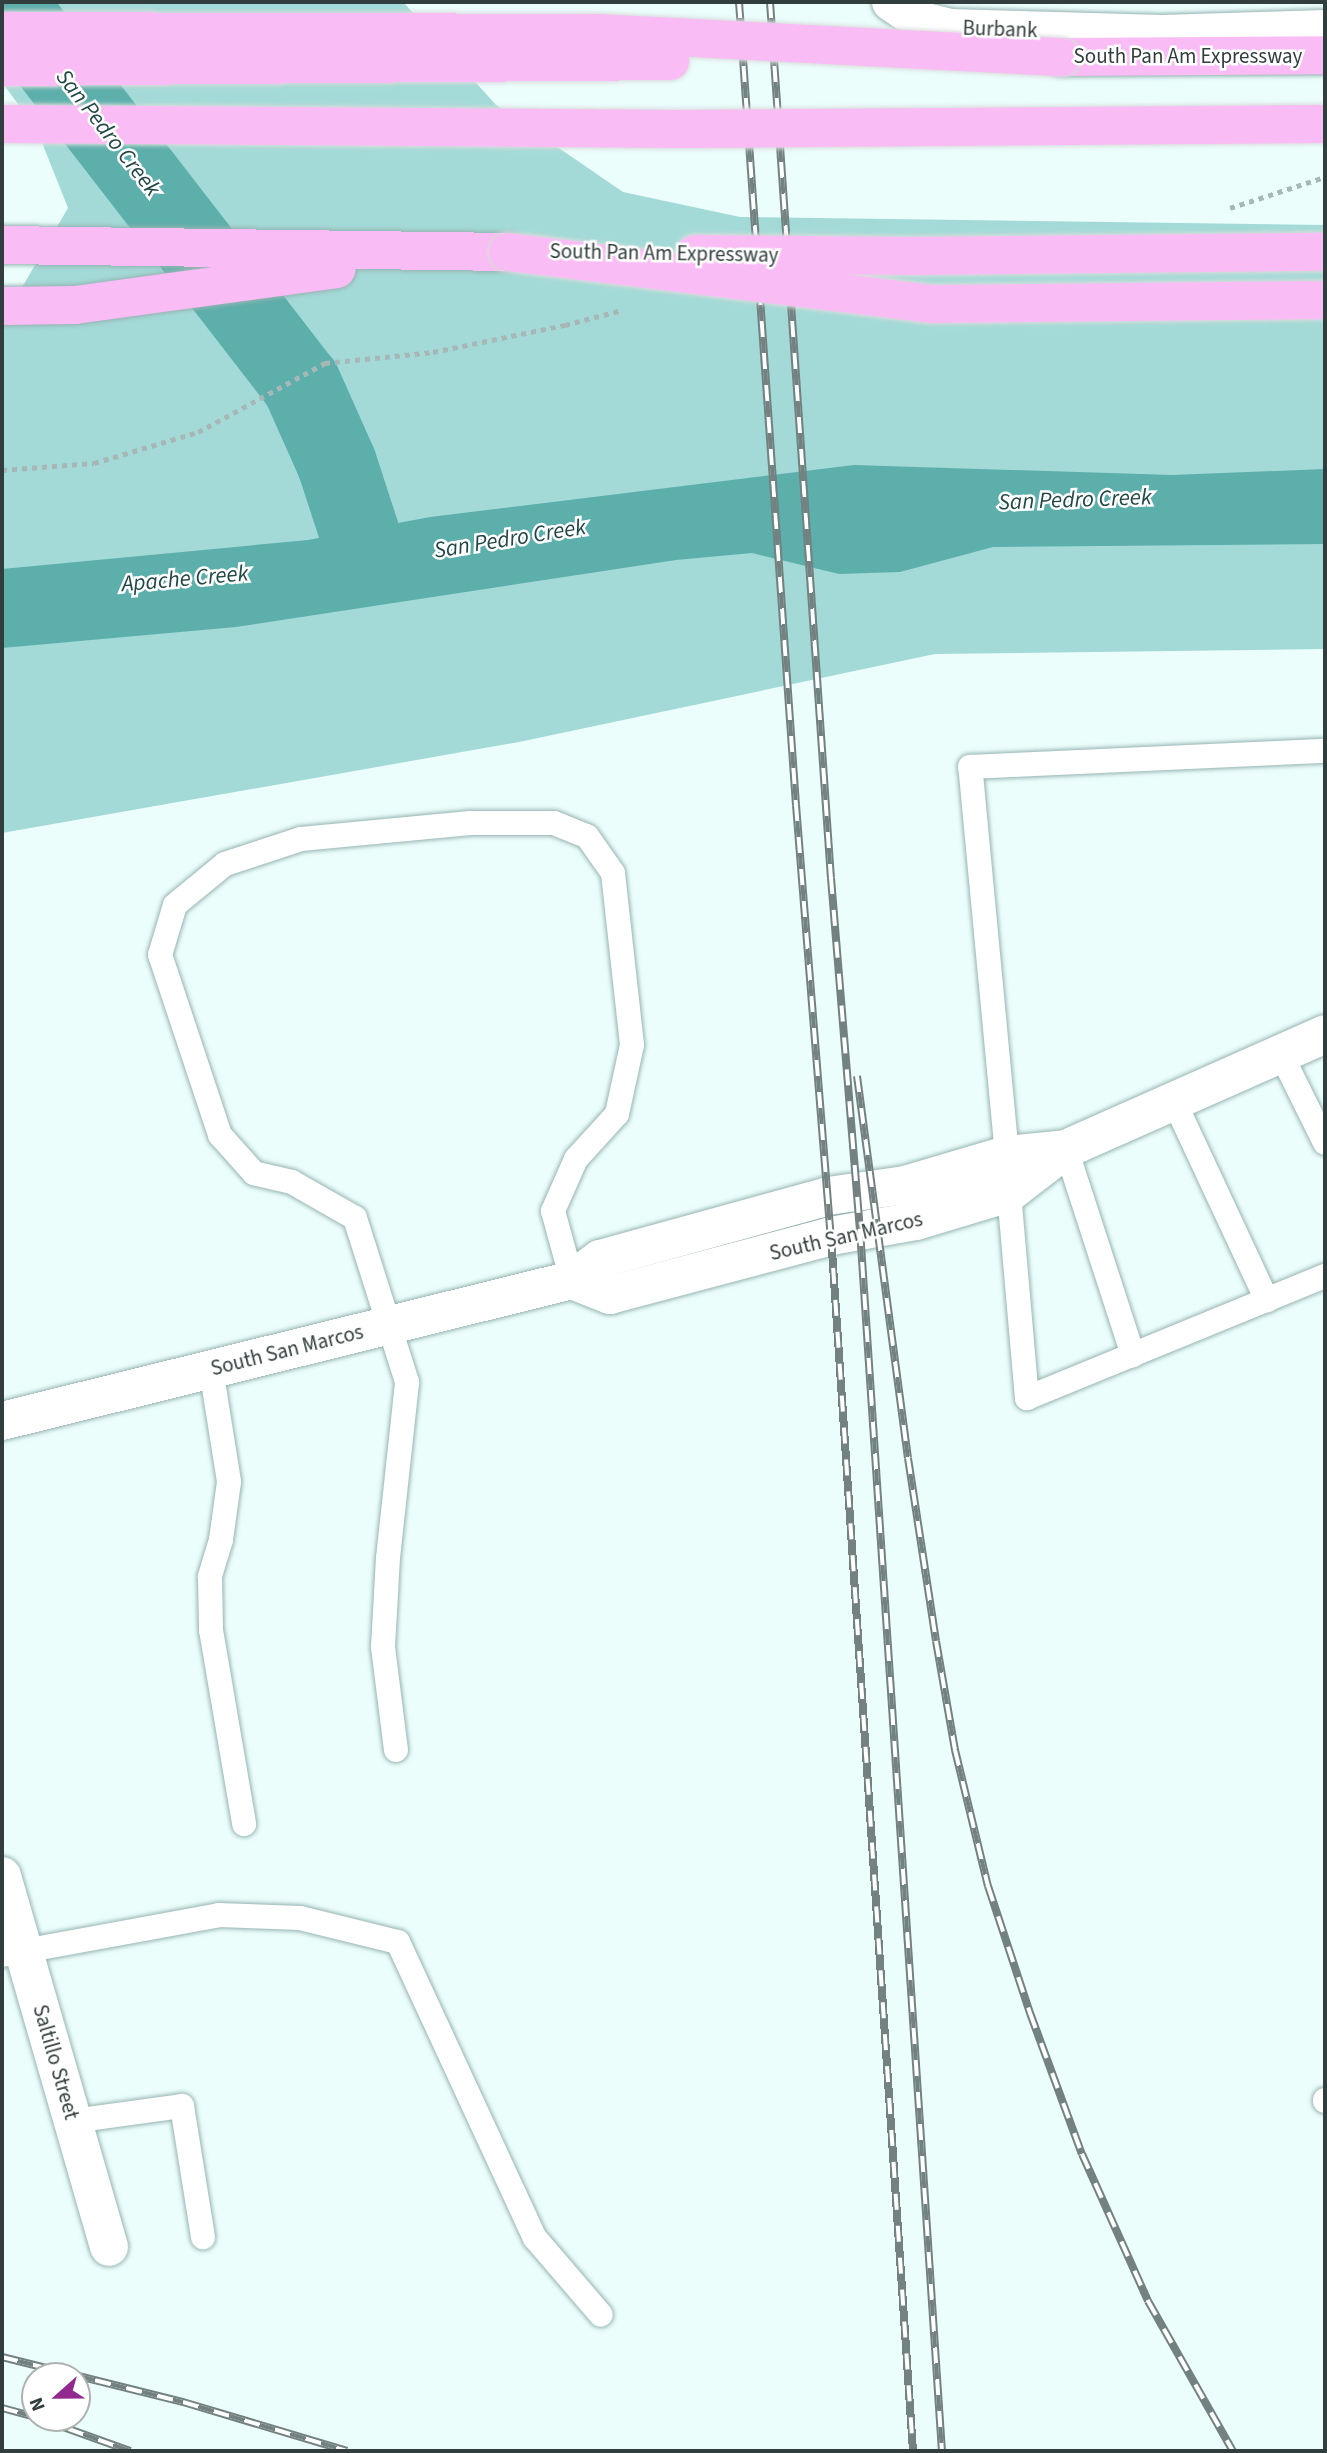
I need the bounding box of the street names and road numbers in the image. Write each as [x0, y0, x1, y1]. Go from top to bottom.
street label: Burbank [962, 15, 1038, 43]
street label: South Pan Am Expressway [1074, 43, 1302, 69]
street label: South Pan Am Expressway [549, 238, 779, 268]
street label: South San Marcos [767, 1206, 925, 1266]
street label: South San Marcos [208, 1319, 366, 1381]
street label: Saltillo Street [28, 2002, 84, 2122]

